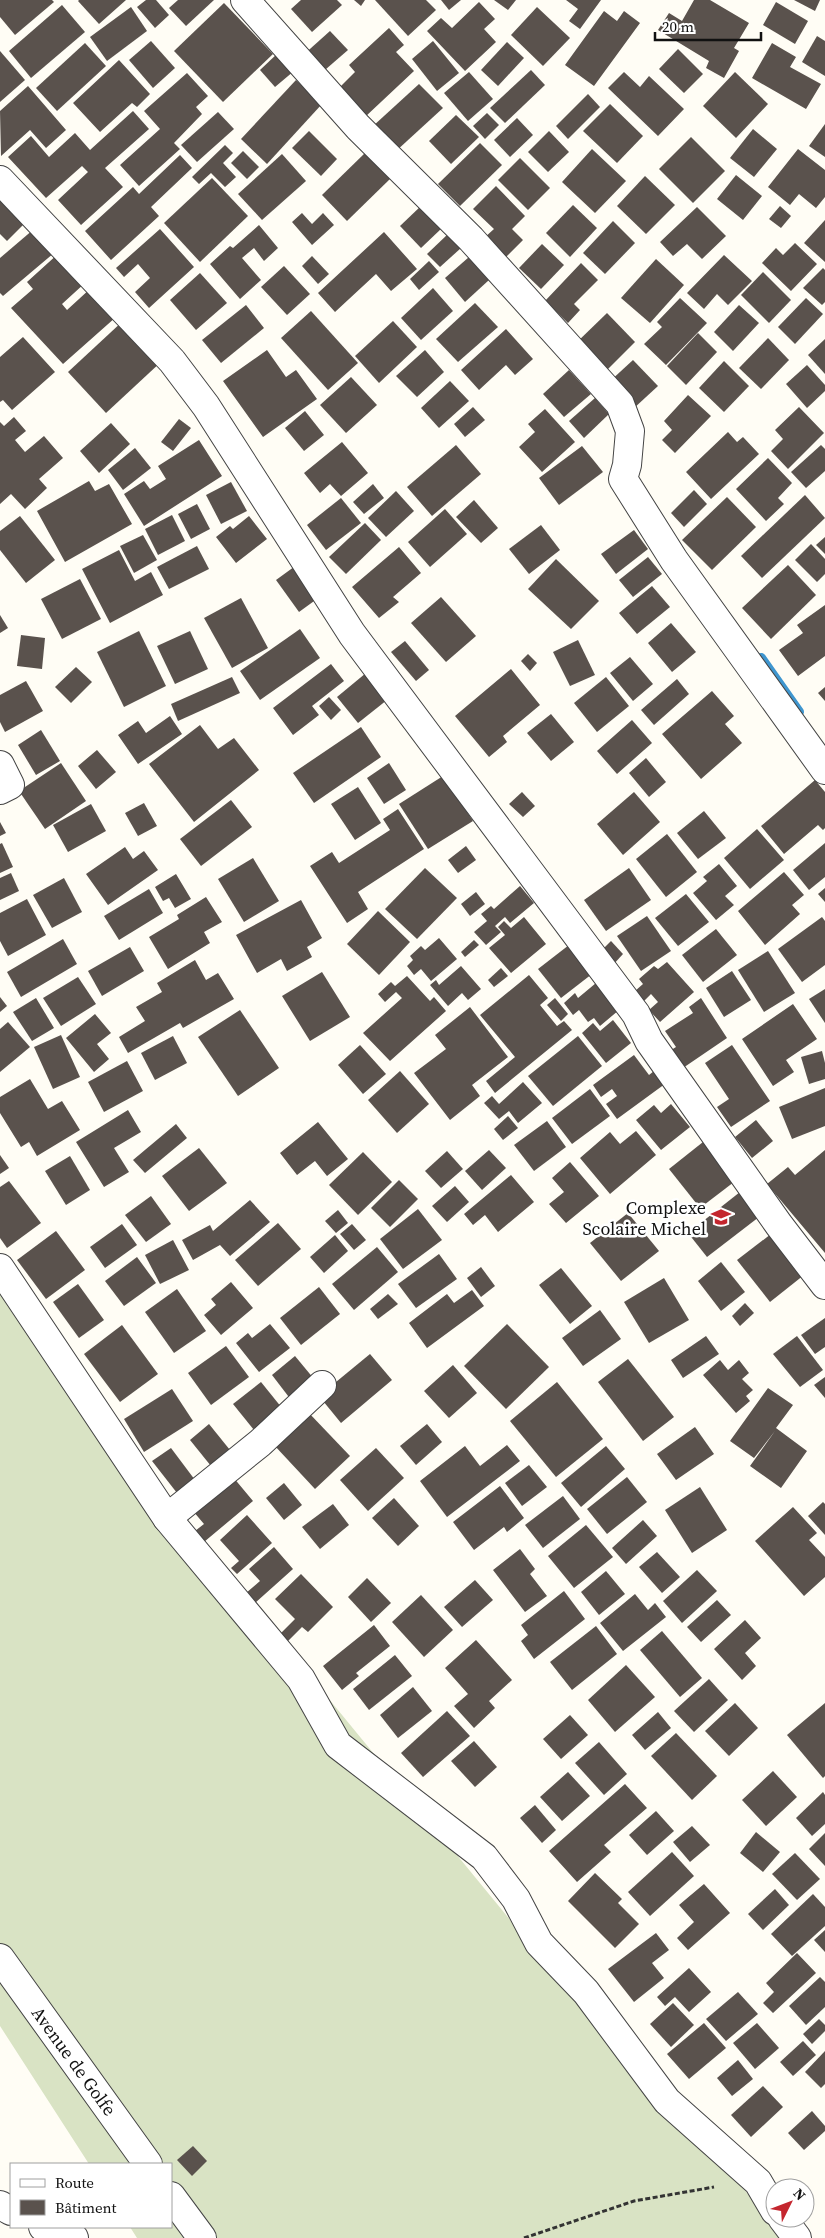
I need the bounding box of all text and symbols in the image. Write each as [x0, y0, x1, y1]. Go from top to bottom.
scale bar [655, 10, 761, 42]
text: 20 m [662, 16, 694, 37]
place label: Complexe Scolaire Michel [582, 1195, 706, 1241]
school or university icon: Complexe Scolaire Michel [710, 1206, 732, 1228]
street label: Avenue de Golfe [26, 2001, 122, 2121]
legend [10, 2163, 172, 2228]
text: Route [55, 2172, 94, 2193]
north arrow [765, 2178, 815, 2228]
text: N [789, 2184, 811, 2205]
text: Bâtiment [55, 2197, 117, 2218]

